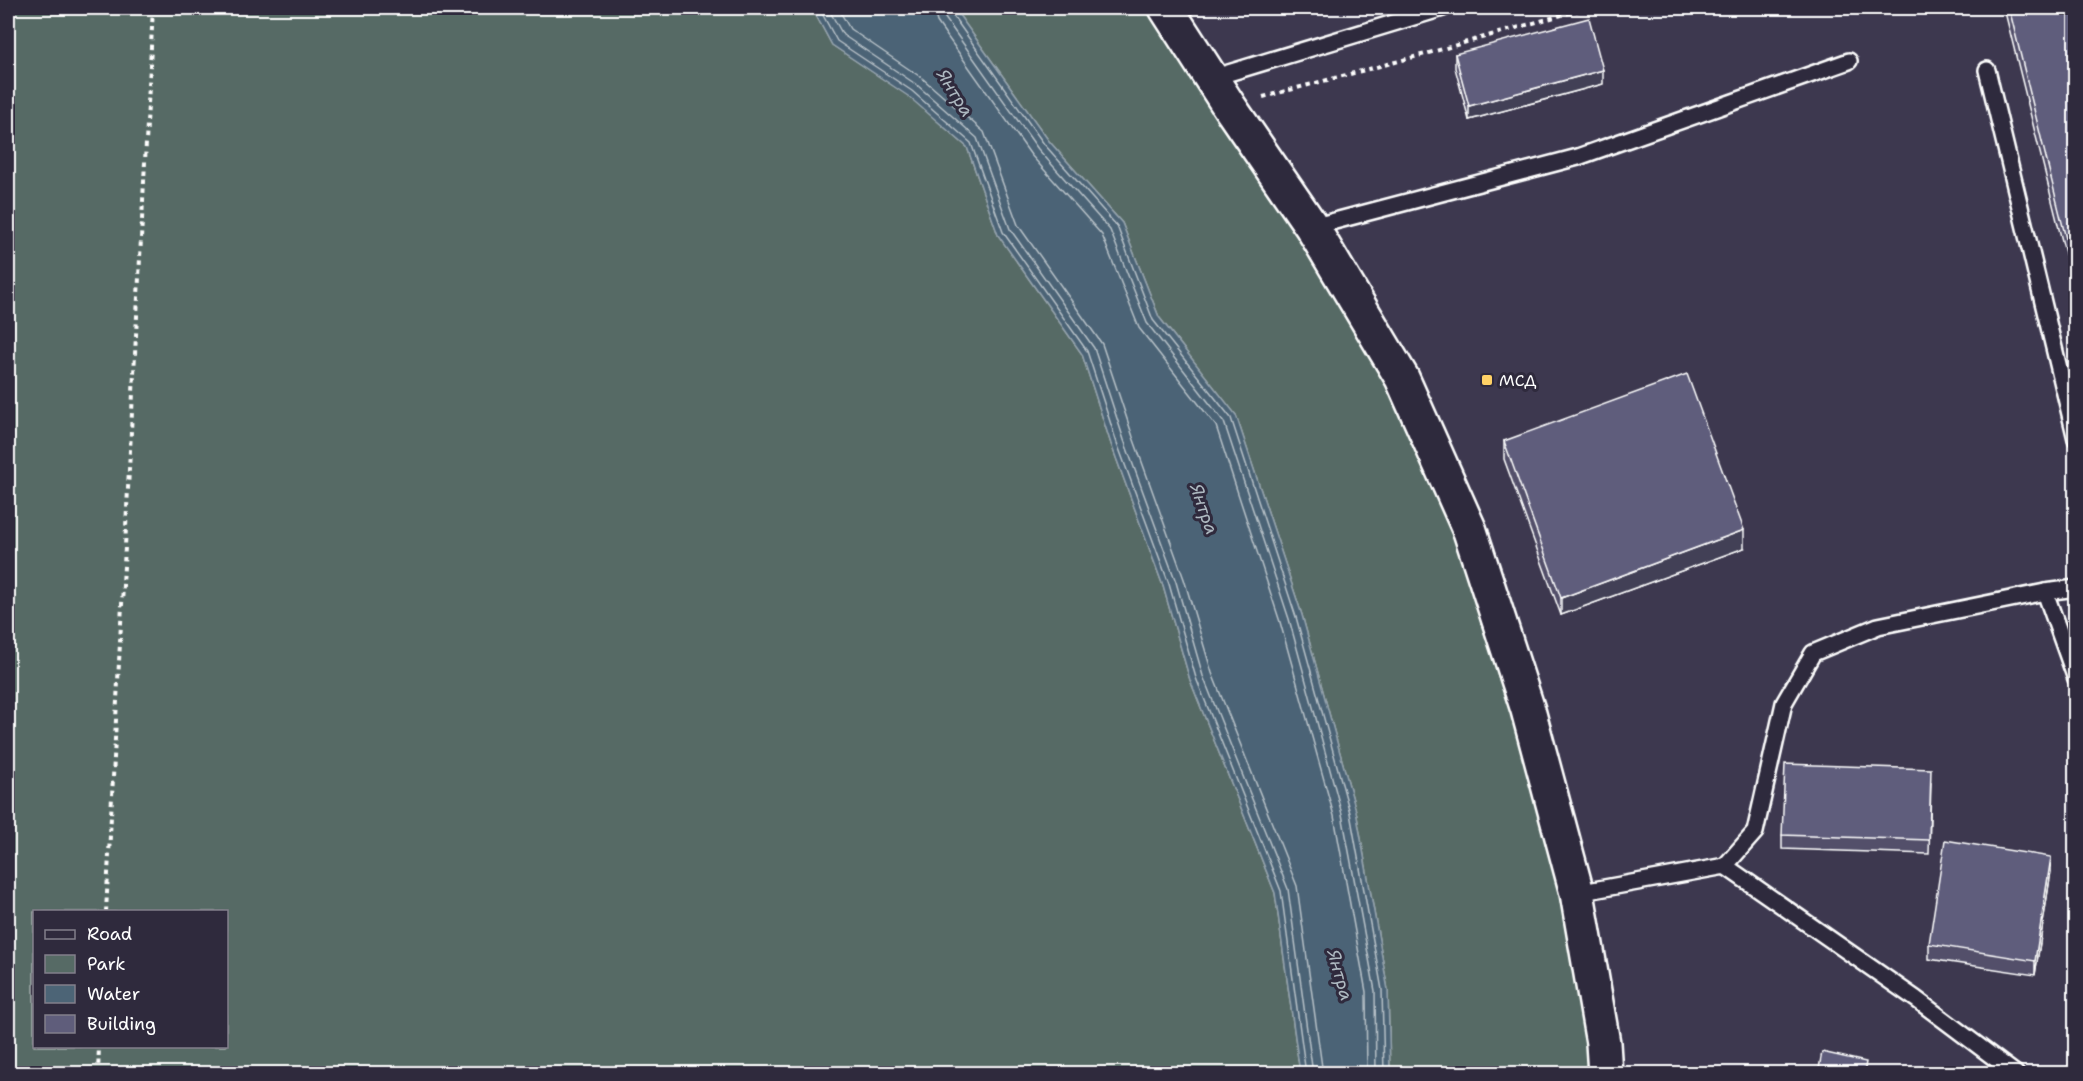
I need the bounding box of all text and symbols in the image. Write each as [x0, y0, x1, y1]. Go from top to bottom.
water label: Янтра [930, 64, 979, 121]
place label: МСД [1499, 370, 1536, 391]
marker: МСД [1480, 373, 1494, 387]
water label: Янтра [1184, 479, 1224, 538]
legend [33, 910, 228, 1048]
text: Road [87, 922, 132, 946]
water label: Янтра [1321, 946, 1359, 1003]
text: Park [87, 952, 126, 976]
text: Water [87, 982, 140, 1006]
text: Building [87, 1012, 156, 1036]

